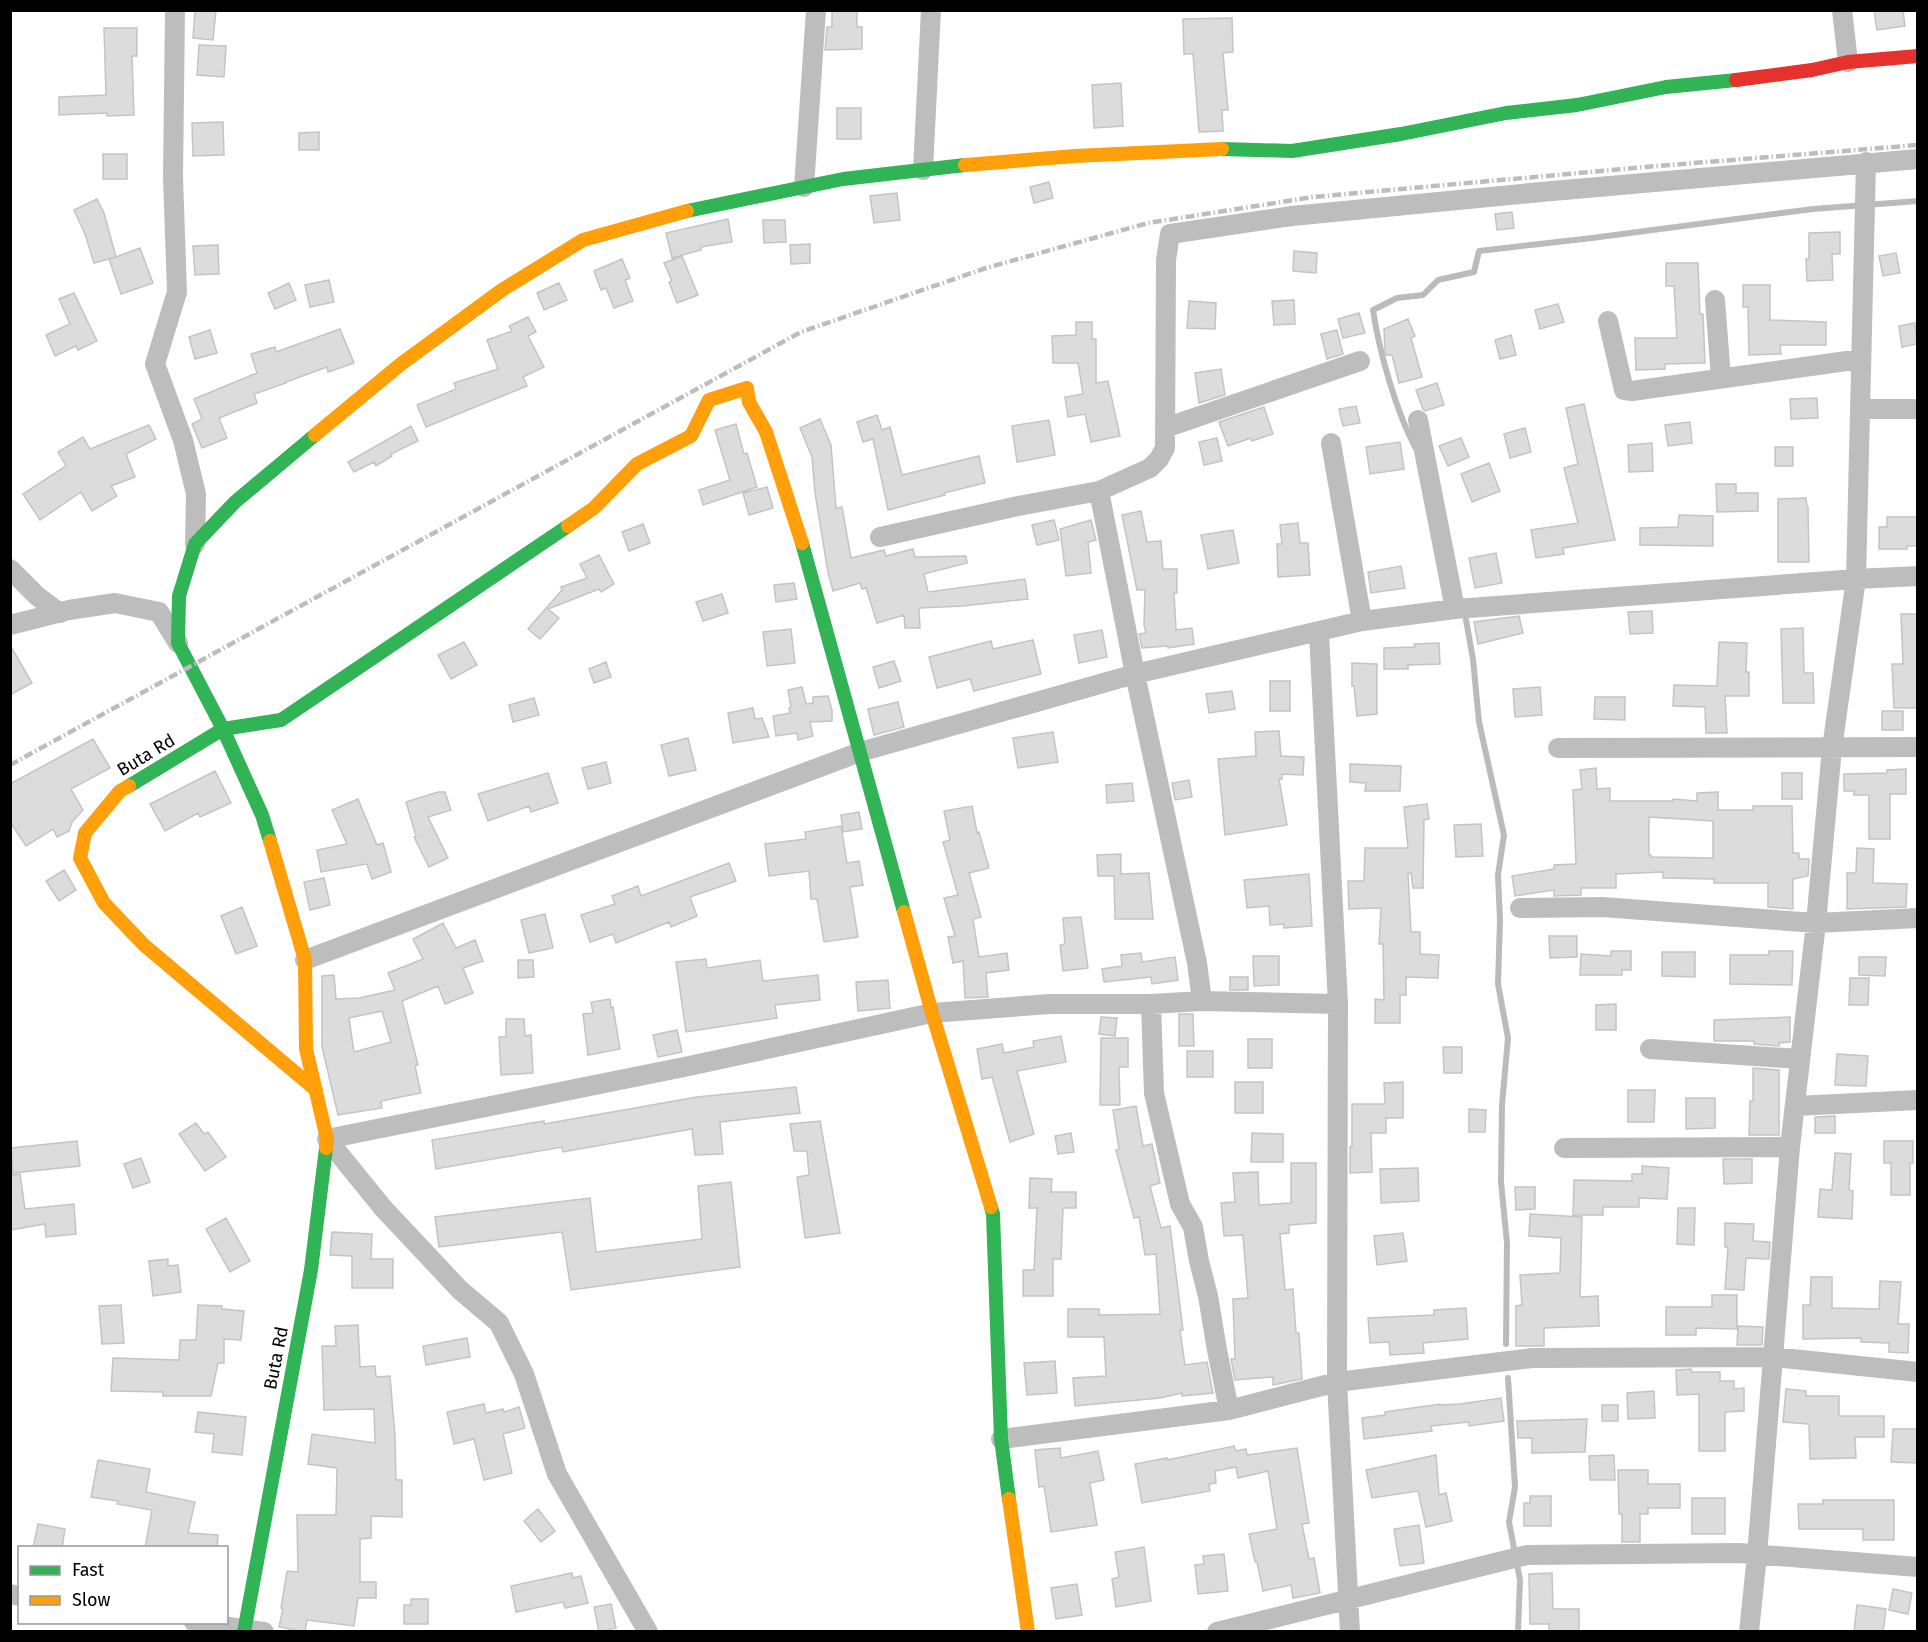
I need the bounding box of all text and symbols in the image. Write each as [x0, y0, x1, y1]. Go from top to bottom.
street label: Buta Rd [113, 729, 179, 781]
street label: Buta Rd [259, 1325, 293, 1391]
legend [18, 1546, 228, 1624]
text: Fast [72, 1559, 105, 1581]
text: Slow [72, 1589, 111, 1611]

